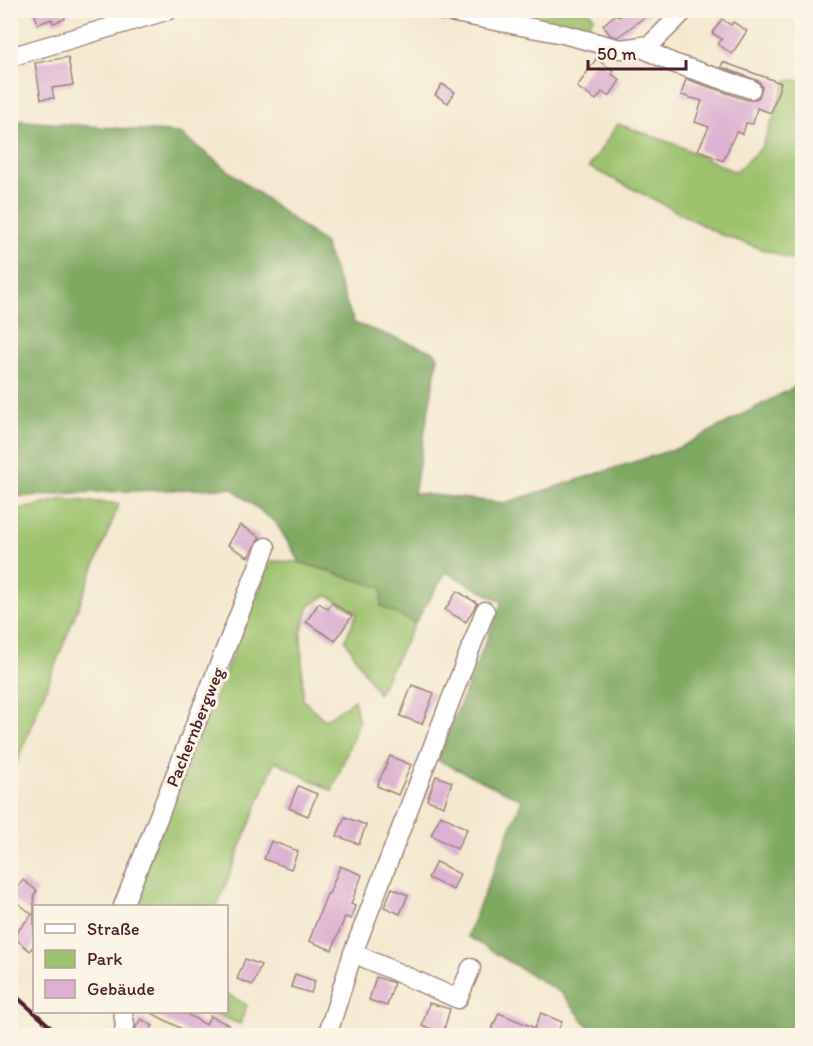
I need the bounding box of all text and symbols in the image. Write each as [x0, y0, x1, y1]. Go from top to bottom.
scale bar [588, 33, 686, 71]
text: 50 m [597, 43, 637, 65]
street label: Pachernbergweg [161, 663, 229, 790]
legend [33, 905, 228, 1013]
text: Straße [87, 918, 140, 940]
text: Park [87, 948, 122, 970]
text: Gebäude [87, 978, 155, 1000]

